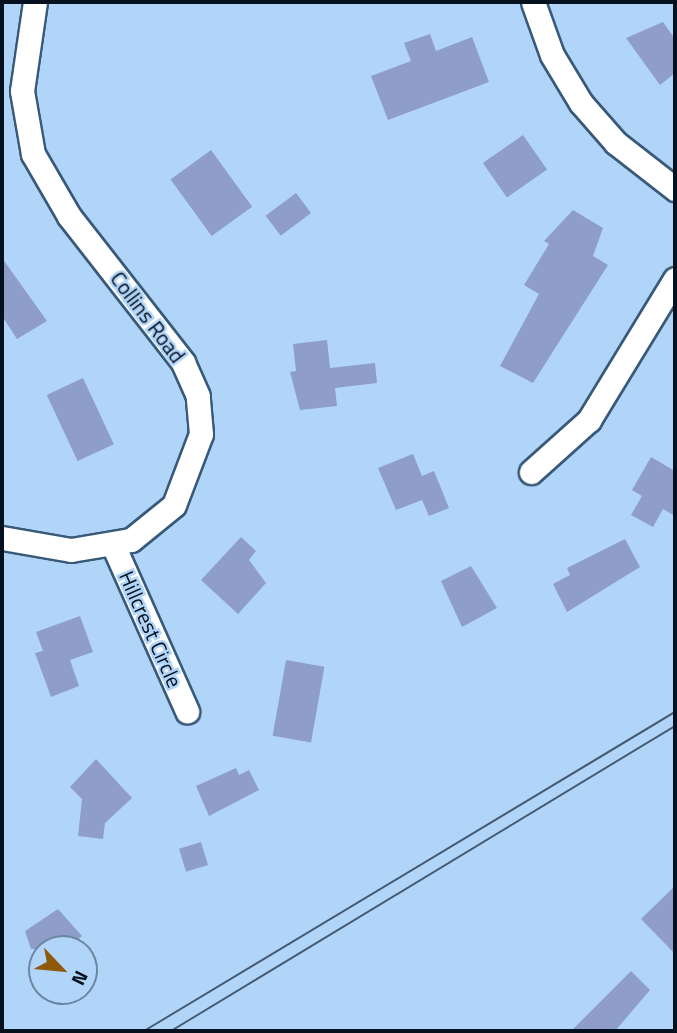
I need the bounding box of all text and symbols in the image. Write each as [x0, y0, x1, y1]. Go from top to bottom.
street label: Collins Road [106, 266, 190, 368]
street label: Hillcrest Circle [114, 567, 188, 691]
north arrow [28, 935, 98, 1005]
text: N [65, 966, 96, 991]

